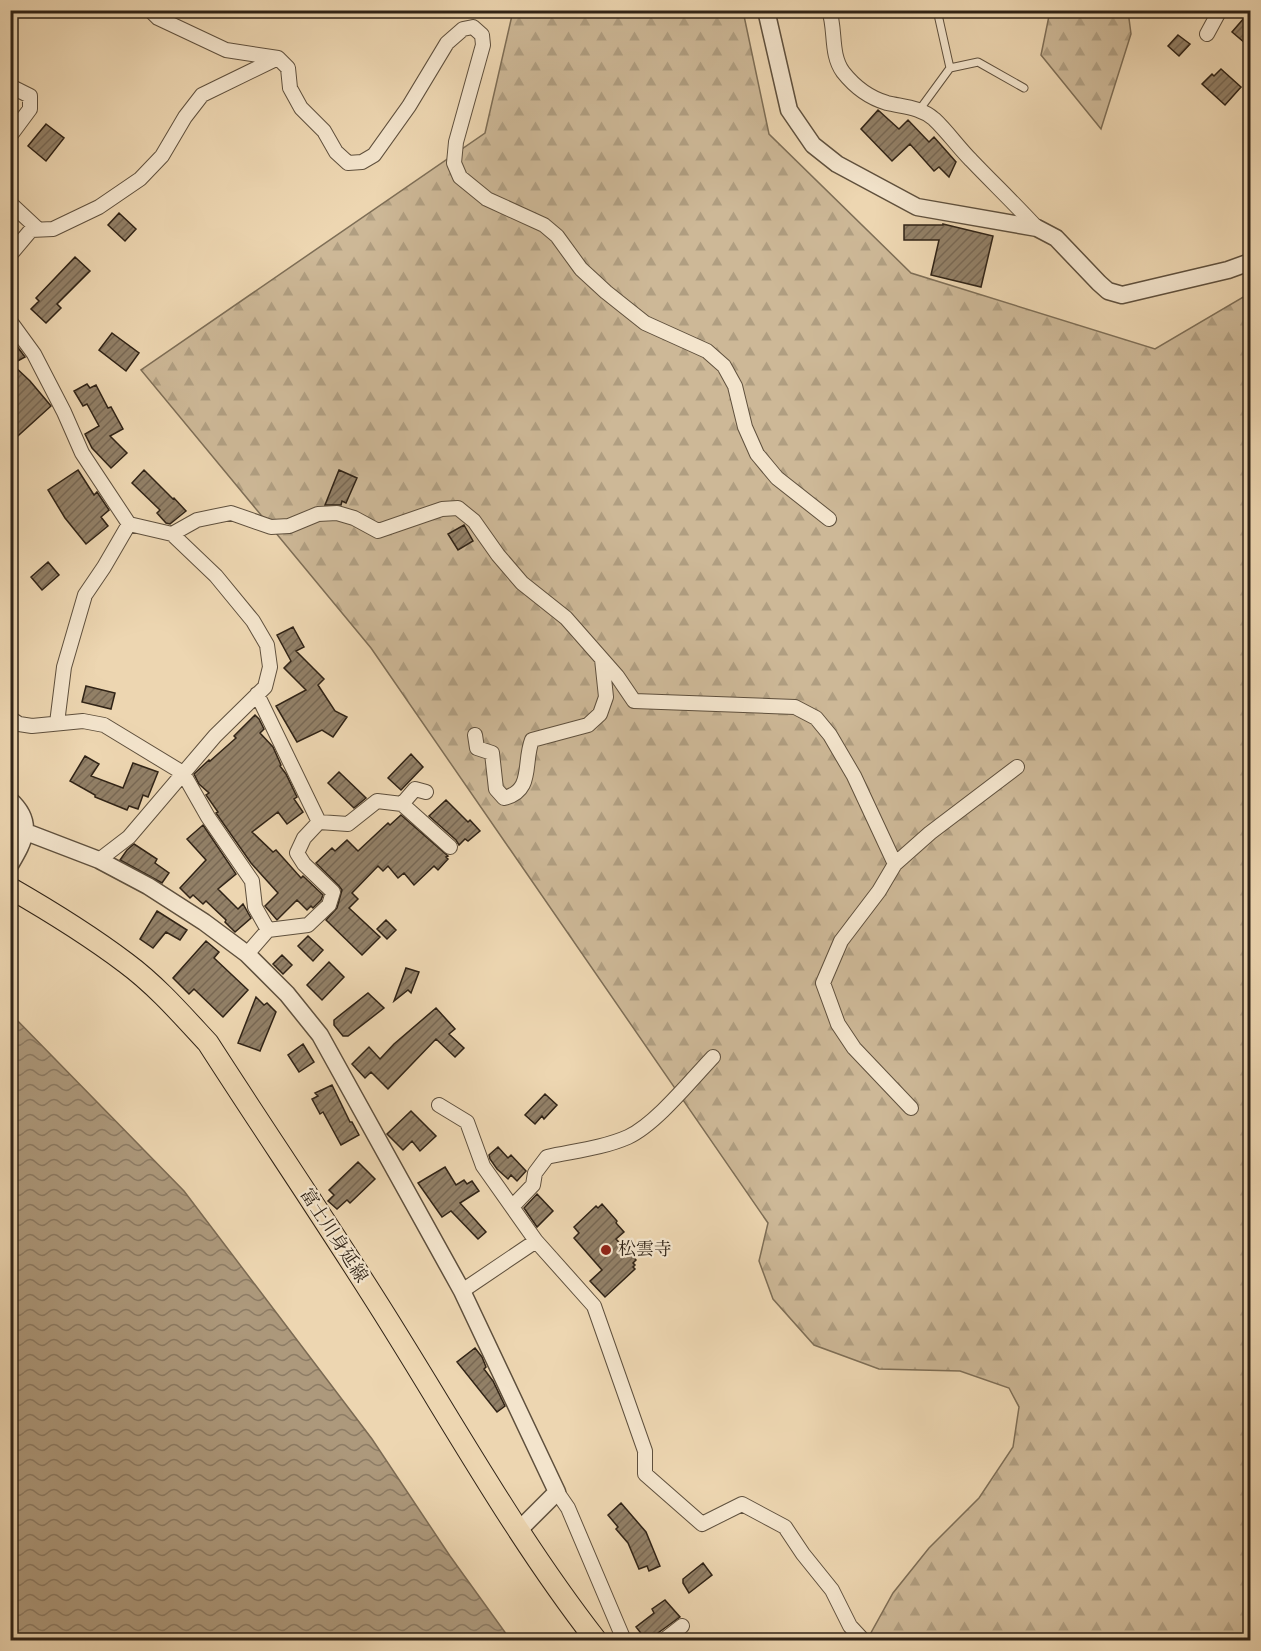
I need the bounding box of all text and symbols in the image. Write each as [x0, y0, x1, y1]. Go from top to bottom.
street label: 富士川身延線 [293, 1184, 373, 1288]
place label: 松雲寺 [618, 1238, 672, 1263]
marker: 松雲寺 [599, 1243, 613, 1257]

